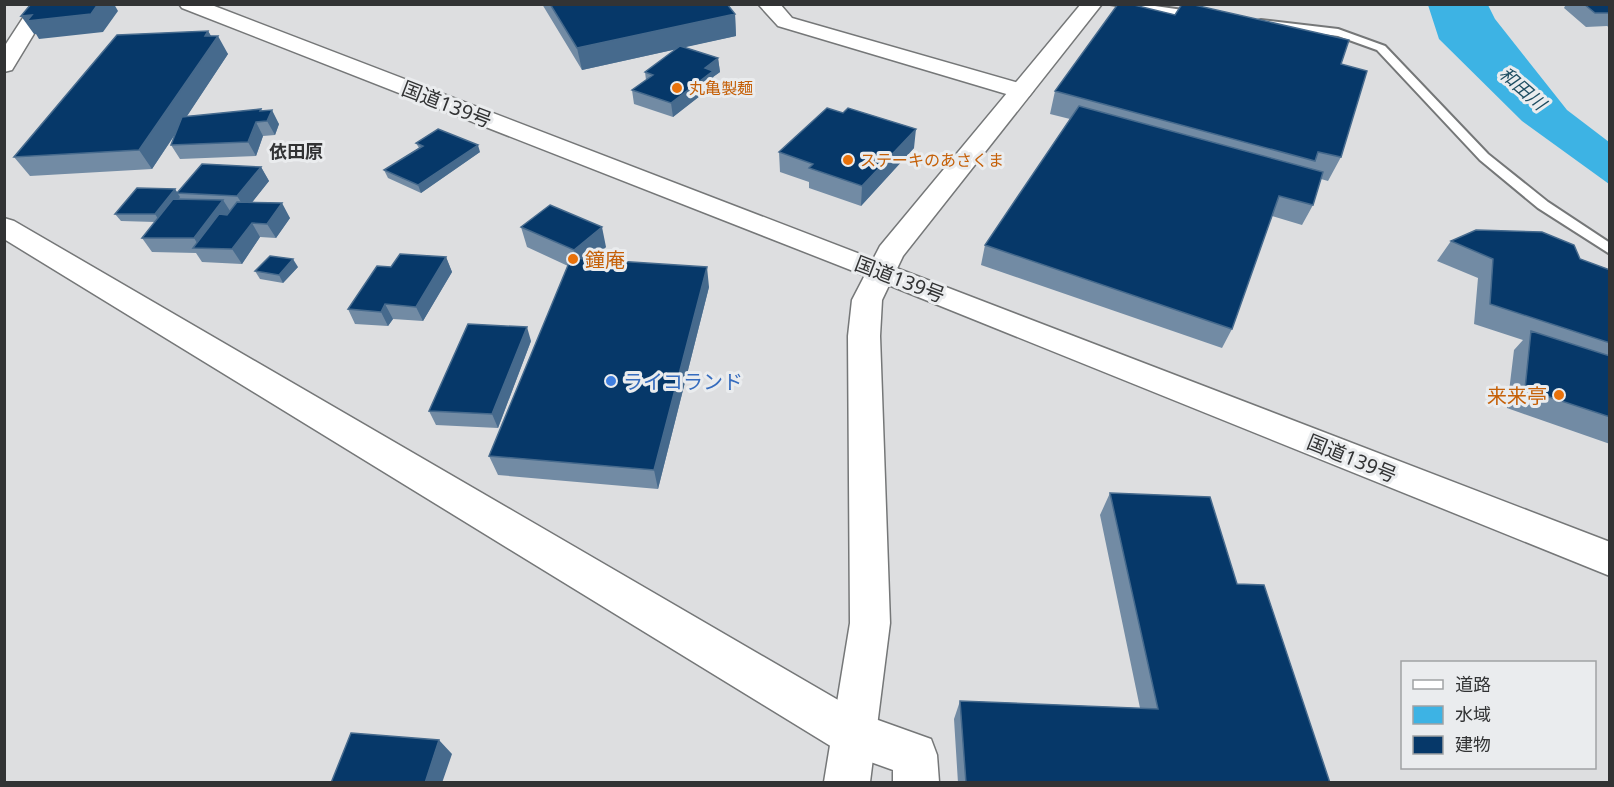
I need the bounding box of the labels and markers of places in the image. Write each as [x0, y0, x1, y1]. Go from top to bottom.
place label: 丸亀製麺 [689, 77, 753, 99]
marker: 丸亀製麺 [670, 81, 684, 95]
place label: ステーキのあさくま [860, 149, 1004, 171]
marker: ステーキのあさくま [841, 153, 855, 167]
place label: 鐘庵 [585, 246, 625, 273]
marker: 鐘庵 [566, 252, 580, 266]
place label: ライコランド [623, 368, 743, 395]
marker: ライコランド [604, 374, 618, 388]
place label: 来来亭 [1487, 382, 1547, 409]
marker: 来来亭 [1552, 388, 1566, 402]

